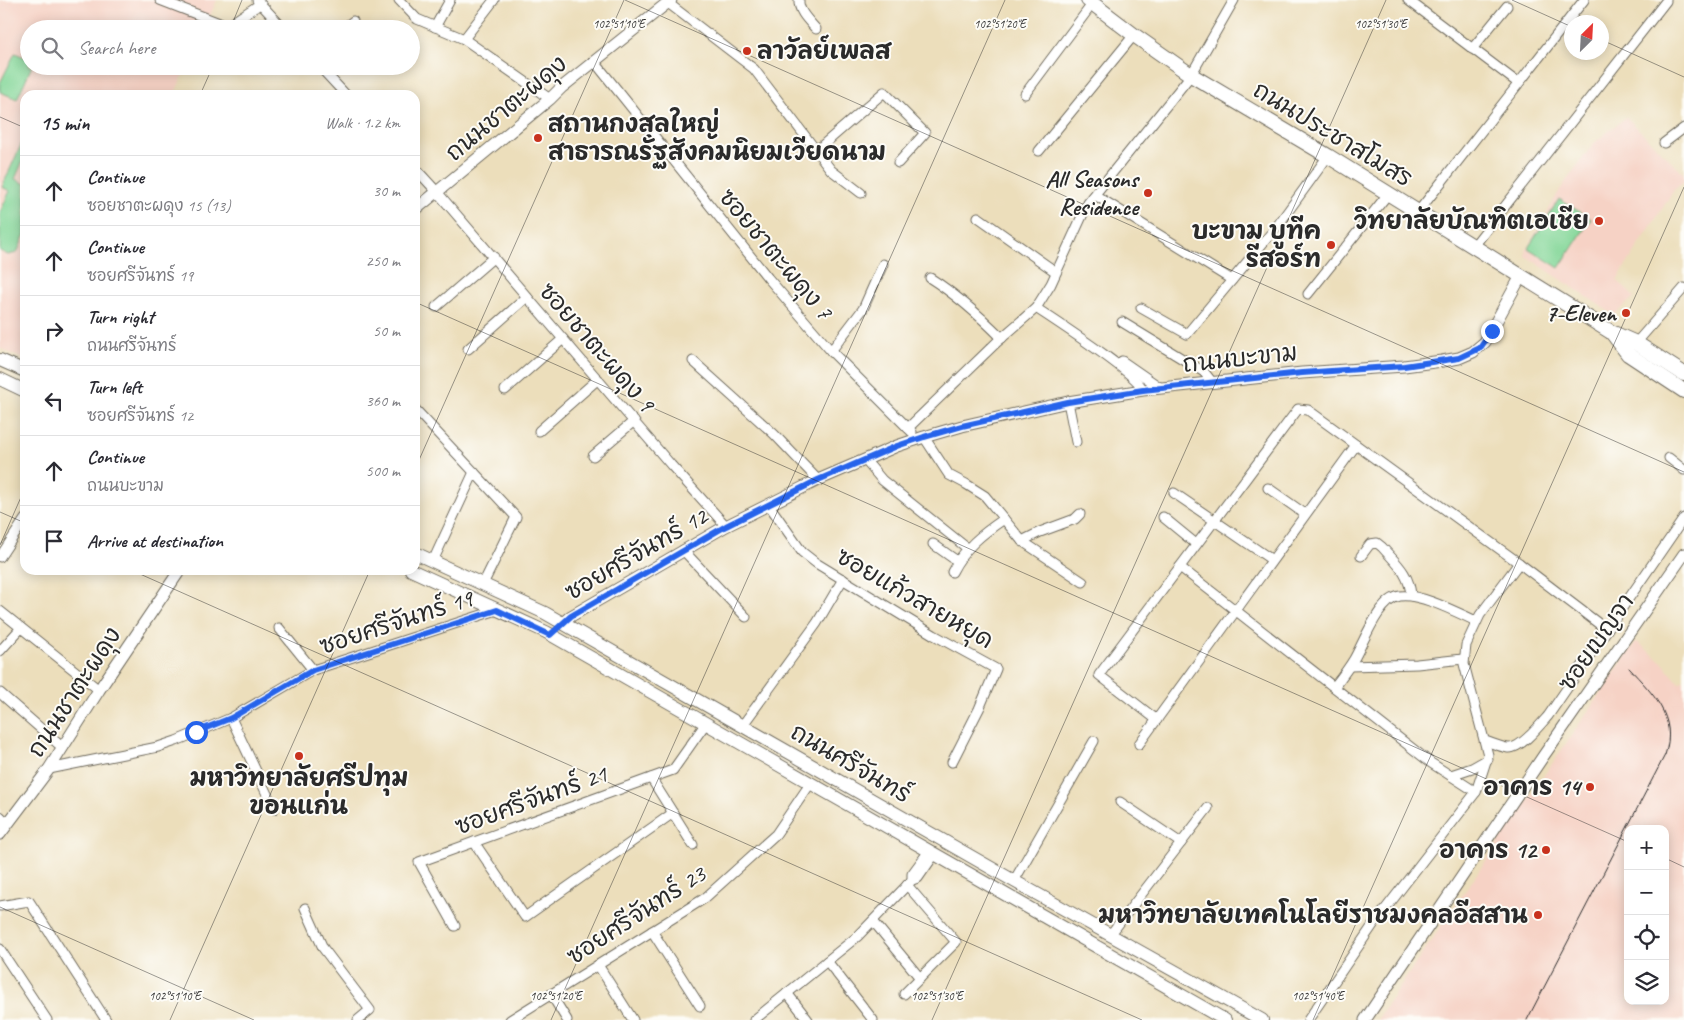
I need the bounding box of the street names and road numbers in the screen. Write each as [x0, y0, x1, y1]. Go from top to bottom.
street label: ถนนชาตะผดุง [439, 49, 575, 170]
street label: ถนนประชาสโมสร [1248, 74, 1419, 193]
street label: ซอยชาตะผดุง 7 [710, 183, 840, 328]
street label: ซอยชาตะผดุง 9 [531, 276, 663, 421]
street label: ถนนบะขาม [1181, 337, 1299, 379]
street label: ซอยศรีจันทร์ 12 [559, 499, 714, 607]
street label: ซอยแก้วสายหยุด [830, 541, 999, 658]
street label: ซอยศรีจันทร์ 19 [315, 581, 479, 661]
street label: ซอยเบญจา [1552, 587, 1640, 697]
street label: ถนนชาตะผดุง [21, 621, 130, 764]
street label: ถนนศรีจันทร์ [785, 716, 917, 809]
street label: ซอยศรีจันทร์ 21 [451, 757, 612, 841]
street label: ซอยศรีจันทร์ 23 [560, 857, 713, 971]

